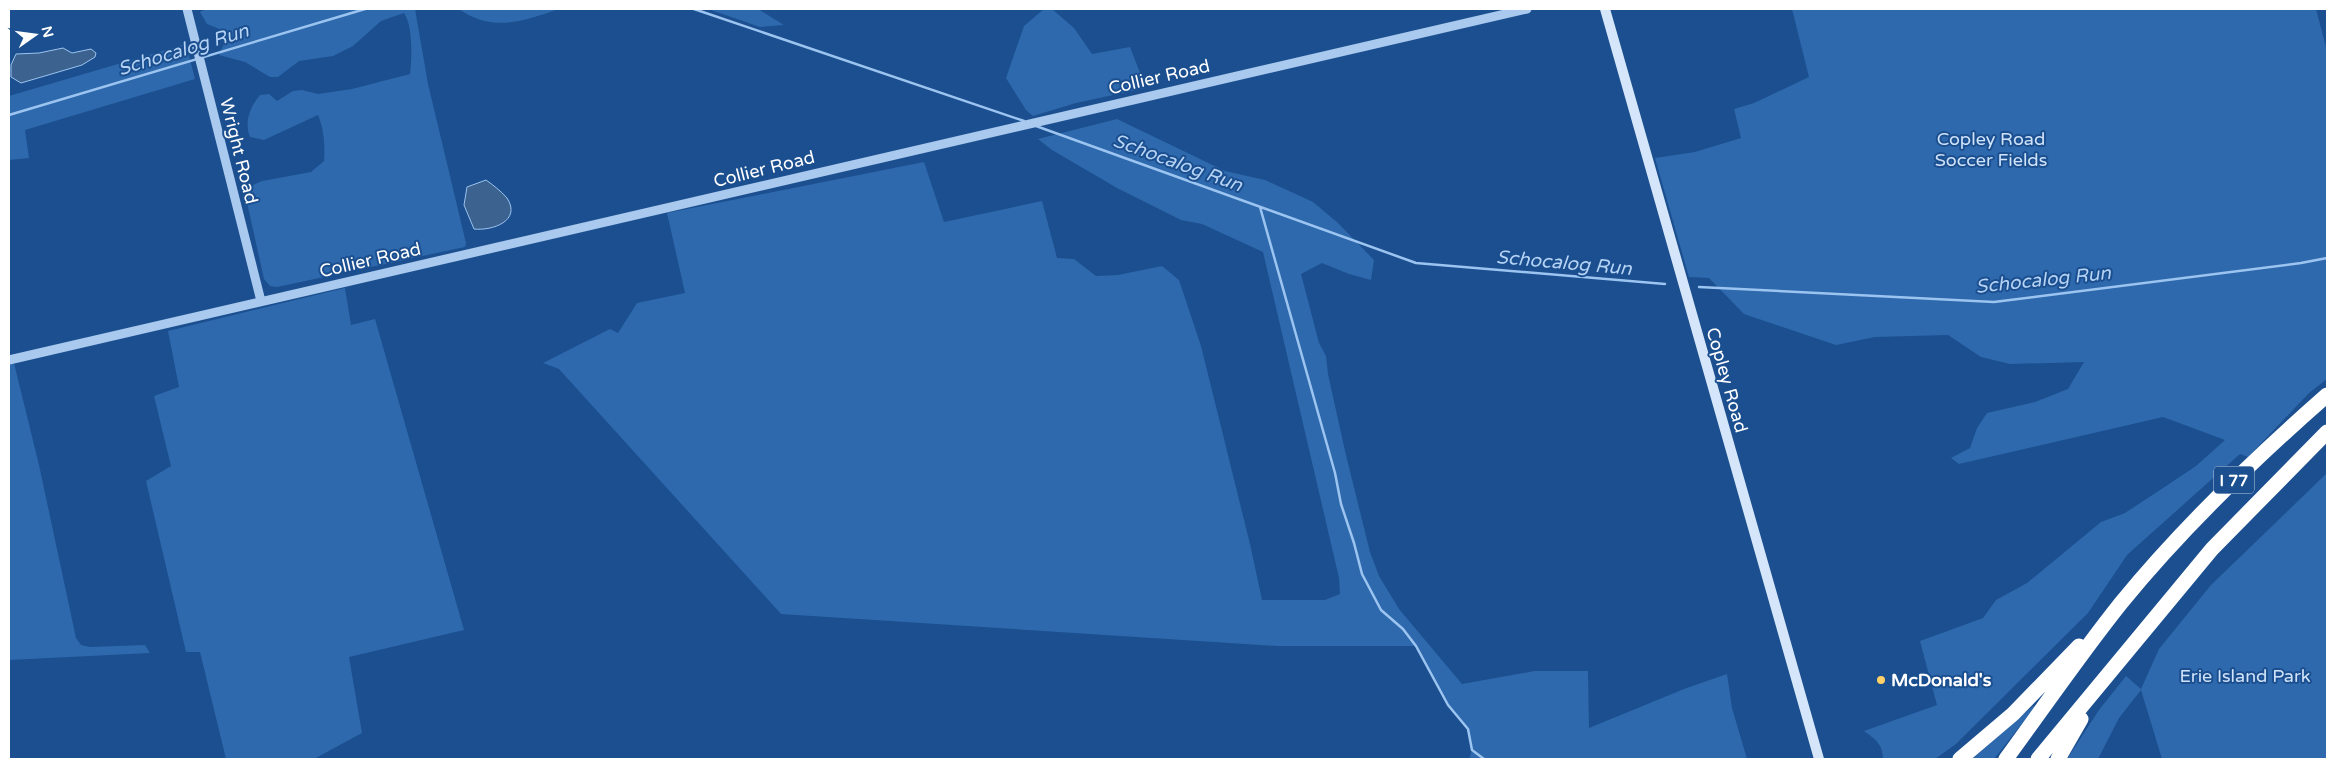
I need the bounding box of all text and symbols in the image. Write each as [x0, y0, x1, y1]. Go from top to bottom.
north arrow [10, 10, 60, 60]
water label: Schocalog Run [115, 19, 252, 80]
text: N [38, 24, 57, 39]
street label: Collier Road [1106, 55, 1212, 99]
street label: Wright Road [215, 96, 263, 206]
park label: Copley Road Soccer Fields [1935, 128, 2047, 171]
water label: Schocalog Run [1110, 129, 1246, 197]
street label: Collier Road [711, 146, 817, 192]
street label: Collier Road [317, 238, 423, 282]
water label: Schocalog Run [1495, 246, 1633, 280]
water label: Schocalog Run [1974, 262, 2112, 298]
street label: Copley Road [1701, 325, 1753, 435]
road number: I 77 [2214, 466, 2254, 494]
park label: Erie Island Park [2179, 665, 2311, 687]
place label: McDonald's [1891, 669, 1992, 691]
marker: McDonald's [1875, 674, 1887, 686]

